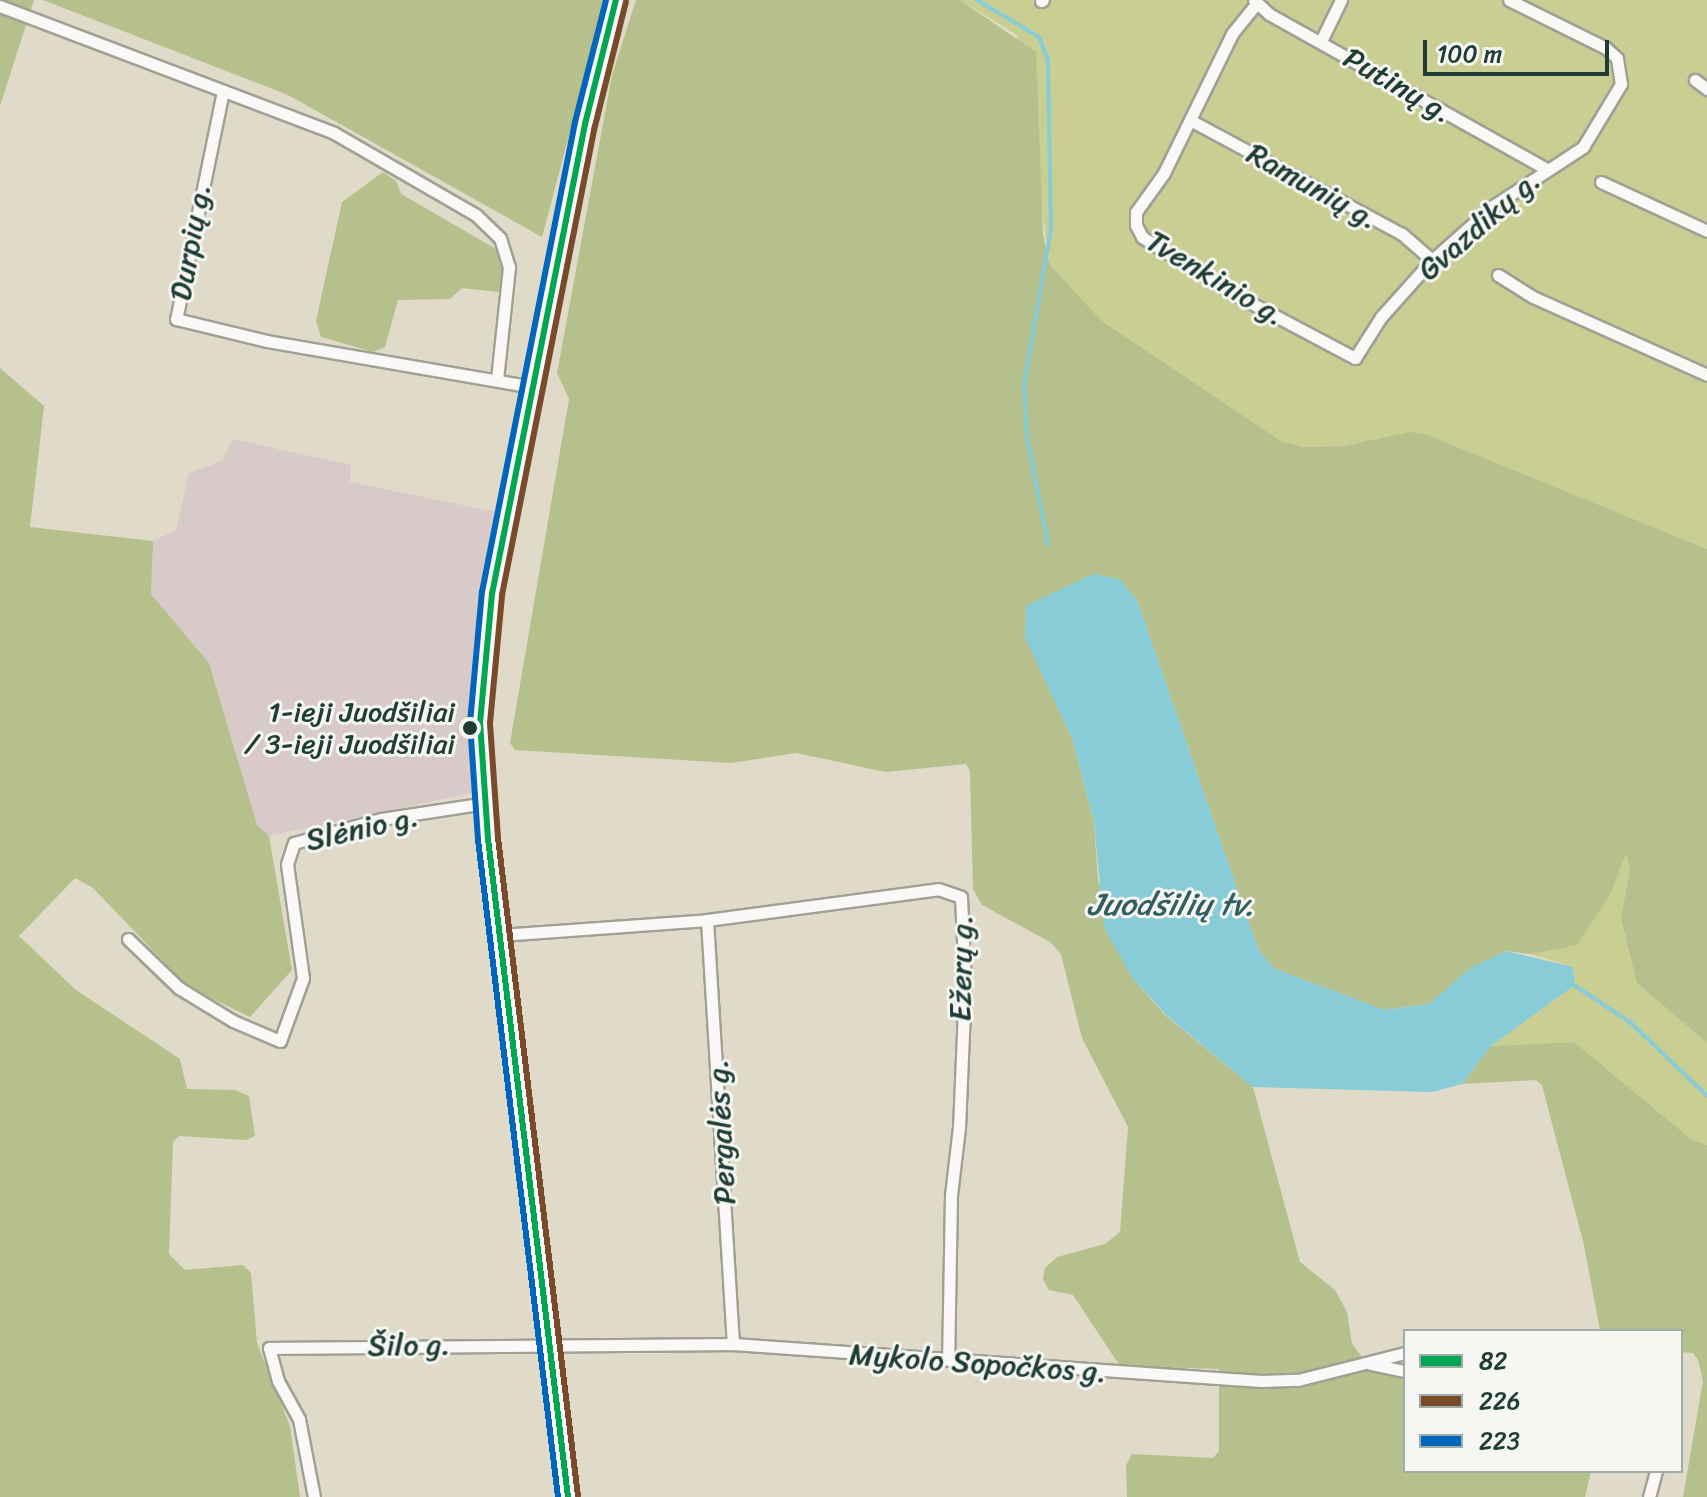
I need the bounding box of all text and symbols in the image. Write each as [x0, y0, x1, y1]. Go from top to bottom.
scale bar [1427, 24, 1613, 74]
text: 100 m [1437, 33, 1502, 75]
street label: Putinų g. [1337, 39, 1459, 131]
street label: Ramunių g. [1241, 135, 1385, 237]
street label: Gvazdikų g. [1411, 162, 1547, 288]
street label: Durpių g. [162, 181, 218, 303]
street label: Tvenkinio g. [1140, 223, 1292, 333]
place label: 1-ieji Juodšiliai / 3-ieji Juodšiliai [244, 695, 455, 761]
marker: 1-ieji Juodšiliai / 3-ieji Juodšiliai [462, 720, 478, 736]
street label: Slėnio g. [302, 798, 422, 858]
water label: Juodšilių tv. [1086, 886, 1256, 924]
street label: Ežerų g. [942, 914, 980, 1022]
street label: Pergalės g. [699, 1058, 743, 1206]
street label: Šilo g. [367, 1326, 451, 1364]
legend [1403, 1329, 1683, 1473]
street label: Mykolo Sopočkos g. [848, 1336, 1108, 1390]
text: 82 [1479, 1340, 1507, 1382]
text: 226 [1479, 1380, 1520, 1422]
text: 223 [1479, 1420, 1520, 1462]

